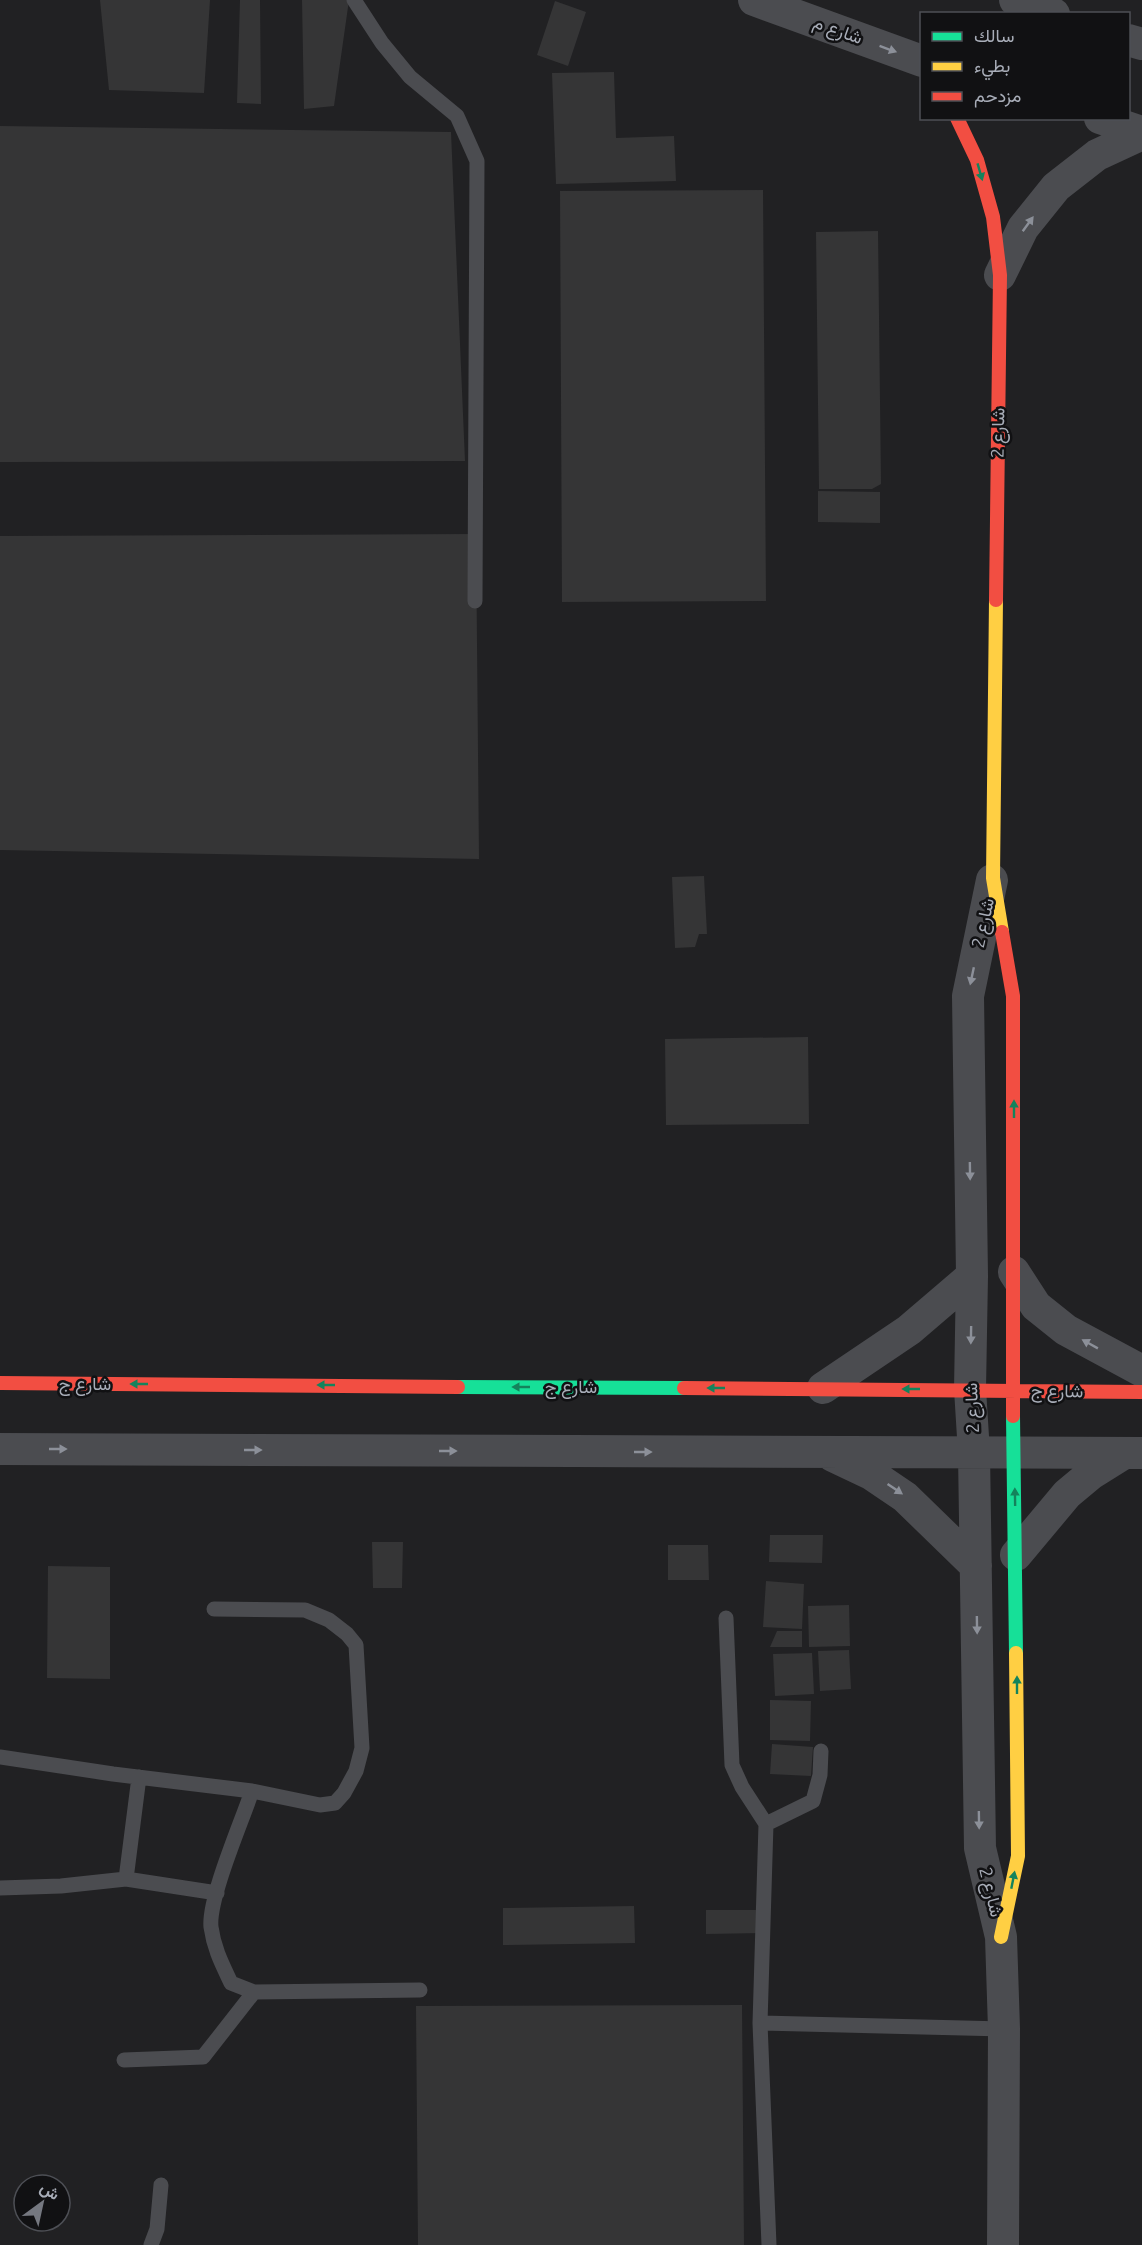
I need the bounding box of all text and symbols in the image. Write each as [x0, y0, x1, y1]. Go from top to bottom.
street label: شارع م [810, 11, 866, 50]
legend [920, 12, 1130, 120]
text: سالك [974, 25, 1014, 45]
one-way arrow [880, 44, 898, 54]
text: بطيء [974, 55, 1010, 81]
text: مزدحم [974, 85, 1021, 108]
one-way arrow [976, 163, 986, 181]
one-way arrow [1021, 216, 1033, 231]
street label: شارع 2 [987, 408, 1010, 458]
street label: شارع 2 [967, 896, 1000, 950]
one-way arrow [967, 967, 976, 986]
one-way arrow [1009, 1099, 1019, 1118]
one-way arrow [965, 1161, 975, 1180]
one-way arrow [966, 1325, 976, 1344]
one-way arrow [1081, 1339, 1098, 1349]
street label: شارع ج [59, 1373, 111, 1396]
street label: شارع ج [545, 1376, 597, 1399]
one-way arrow [129, 1379, 148, 1389]
one-way arrow [317, 1380, 336, 1390]
street label: شارع ج [1031, 1380, 1083, 1403]
one-way arrow [512, 1382, 531, 1392]
street label: شارع 2 [960, 1382, 985, 1434]
one-way arrow [707, 1383, 726, 1393]
one-way arrow [902, 1384, 921, 1394]
one-way arrow [49, 1444, 68, 1454]
one-way arrow [244, 1445, 263, 1455]
one-way arrow [439, 1446, 458, 1456]
one-way arrow [634, 1447, 653, 1456]
one-way arrow [886, 1484, 903, 1495]
one-way arrow [1011, 1487, 1020, 1506]
one-way arrow [972, 1615, 982, 1634]
one-way arrow [1012, 1676, 1022, 1695]
one-way arrow [975, 1810, 984, 1829]
street label: شارع 2 [973, 1865, 1008, 1919]
one-way arrow [1009, 1870, 1018, 1889]
north arrow [12, 2173, 72, 2233]
text: ش [37, 2178, 63, 2204]

